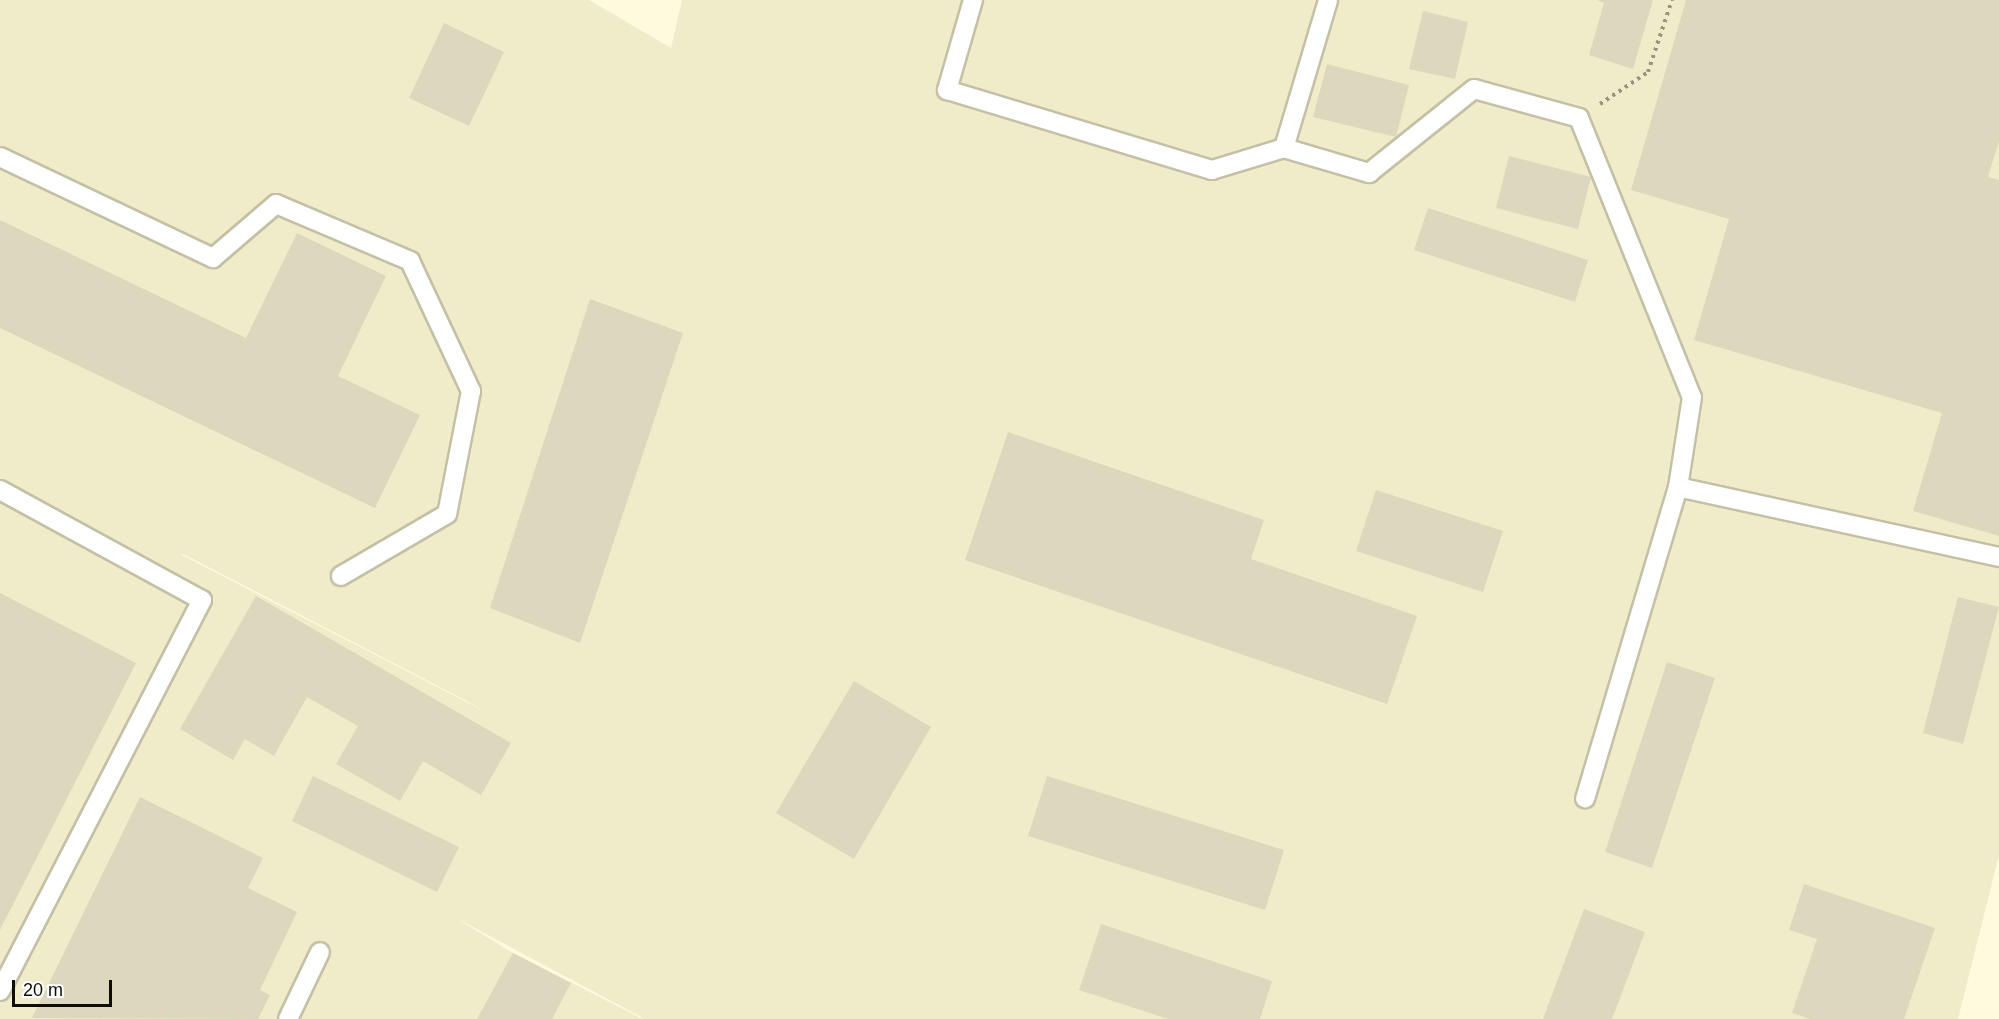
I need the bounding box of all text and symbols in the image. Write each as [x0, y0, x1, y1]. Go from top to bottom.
scale bar [15, 968, 116, 1006]
text: 20 m [23, 980, 63, 1000]

